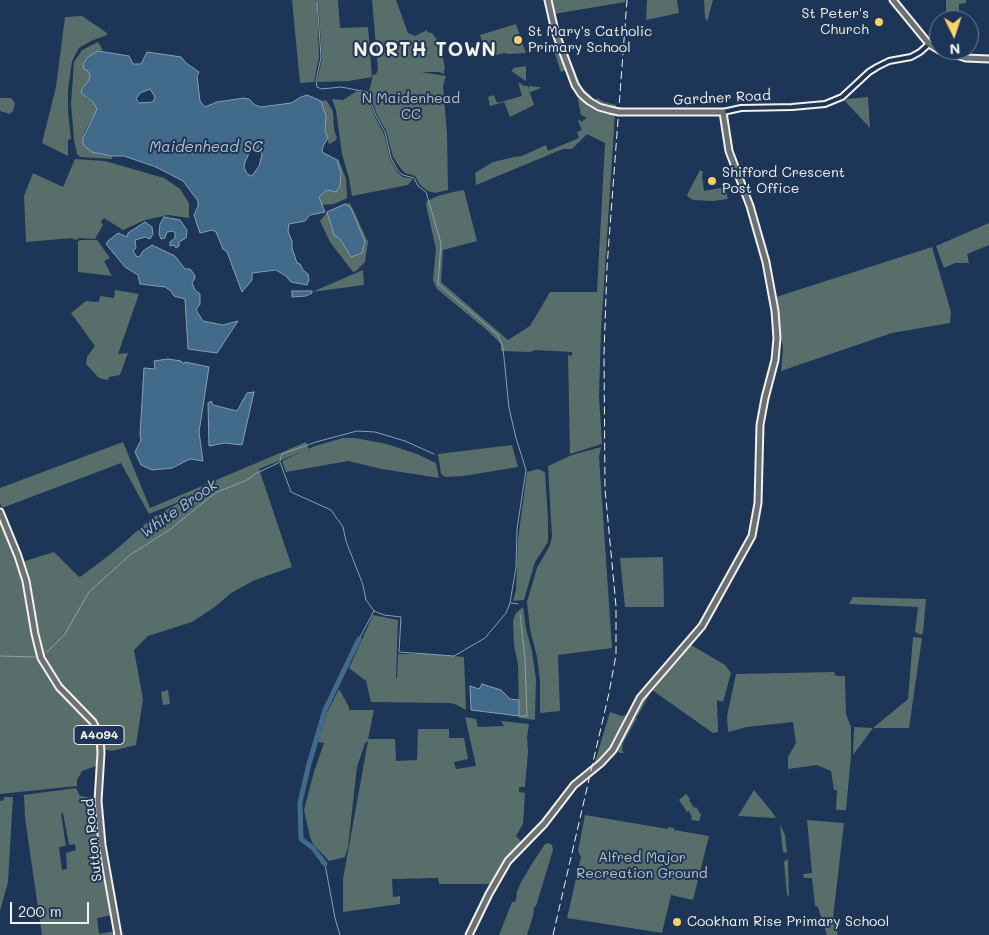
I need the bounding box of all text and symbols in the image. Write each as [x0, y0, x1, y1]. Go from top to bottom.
place label: St Peter's Church [802, 6, 869, 38]
north arrow [929, 10, 979, 60]
marker: St Peter's Church [873, 16, 885, 28]
place label: St Mary's Catholic Primary School [528, 24, 652, 56]
marker: St Mary's Catholic Primary School [512, 34, 524, 46]
district label: NORTH TOWN [352, 39, 498, 61]
text: N [949, 40, 961, 59]
street label: Gardner Road [673, 87, 771, 109]
park label: N Maidenhead CC [362, 91, 460, 124]
water label: Maidenhead SC [149, 138, 263, 156]
place label: Shifford Crescent Post Office [722, 165, 845, 198]
marker: Shifford Crescent Post Office [706, 175, 718, 187]
water label: White Brook [137, 476, 221, 542]
road number: A4094 [74, 726, 124, 744]
street label: Sutton Road [80, 798, 106, 882]
park label: Alfred Major Recreation Ground [576, 850, 708, 882]
scale bar [12, 892, 91, 924]
text: 200 m [18, 901, 62, 921]
place label: Cookham Rise Primary School [687, 914, 889, 930]
marker: Cookham Rise Primary School [671, 916, 683, 928]

